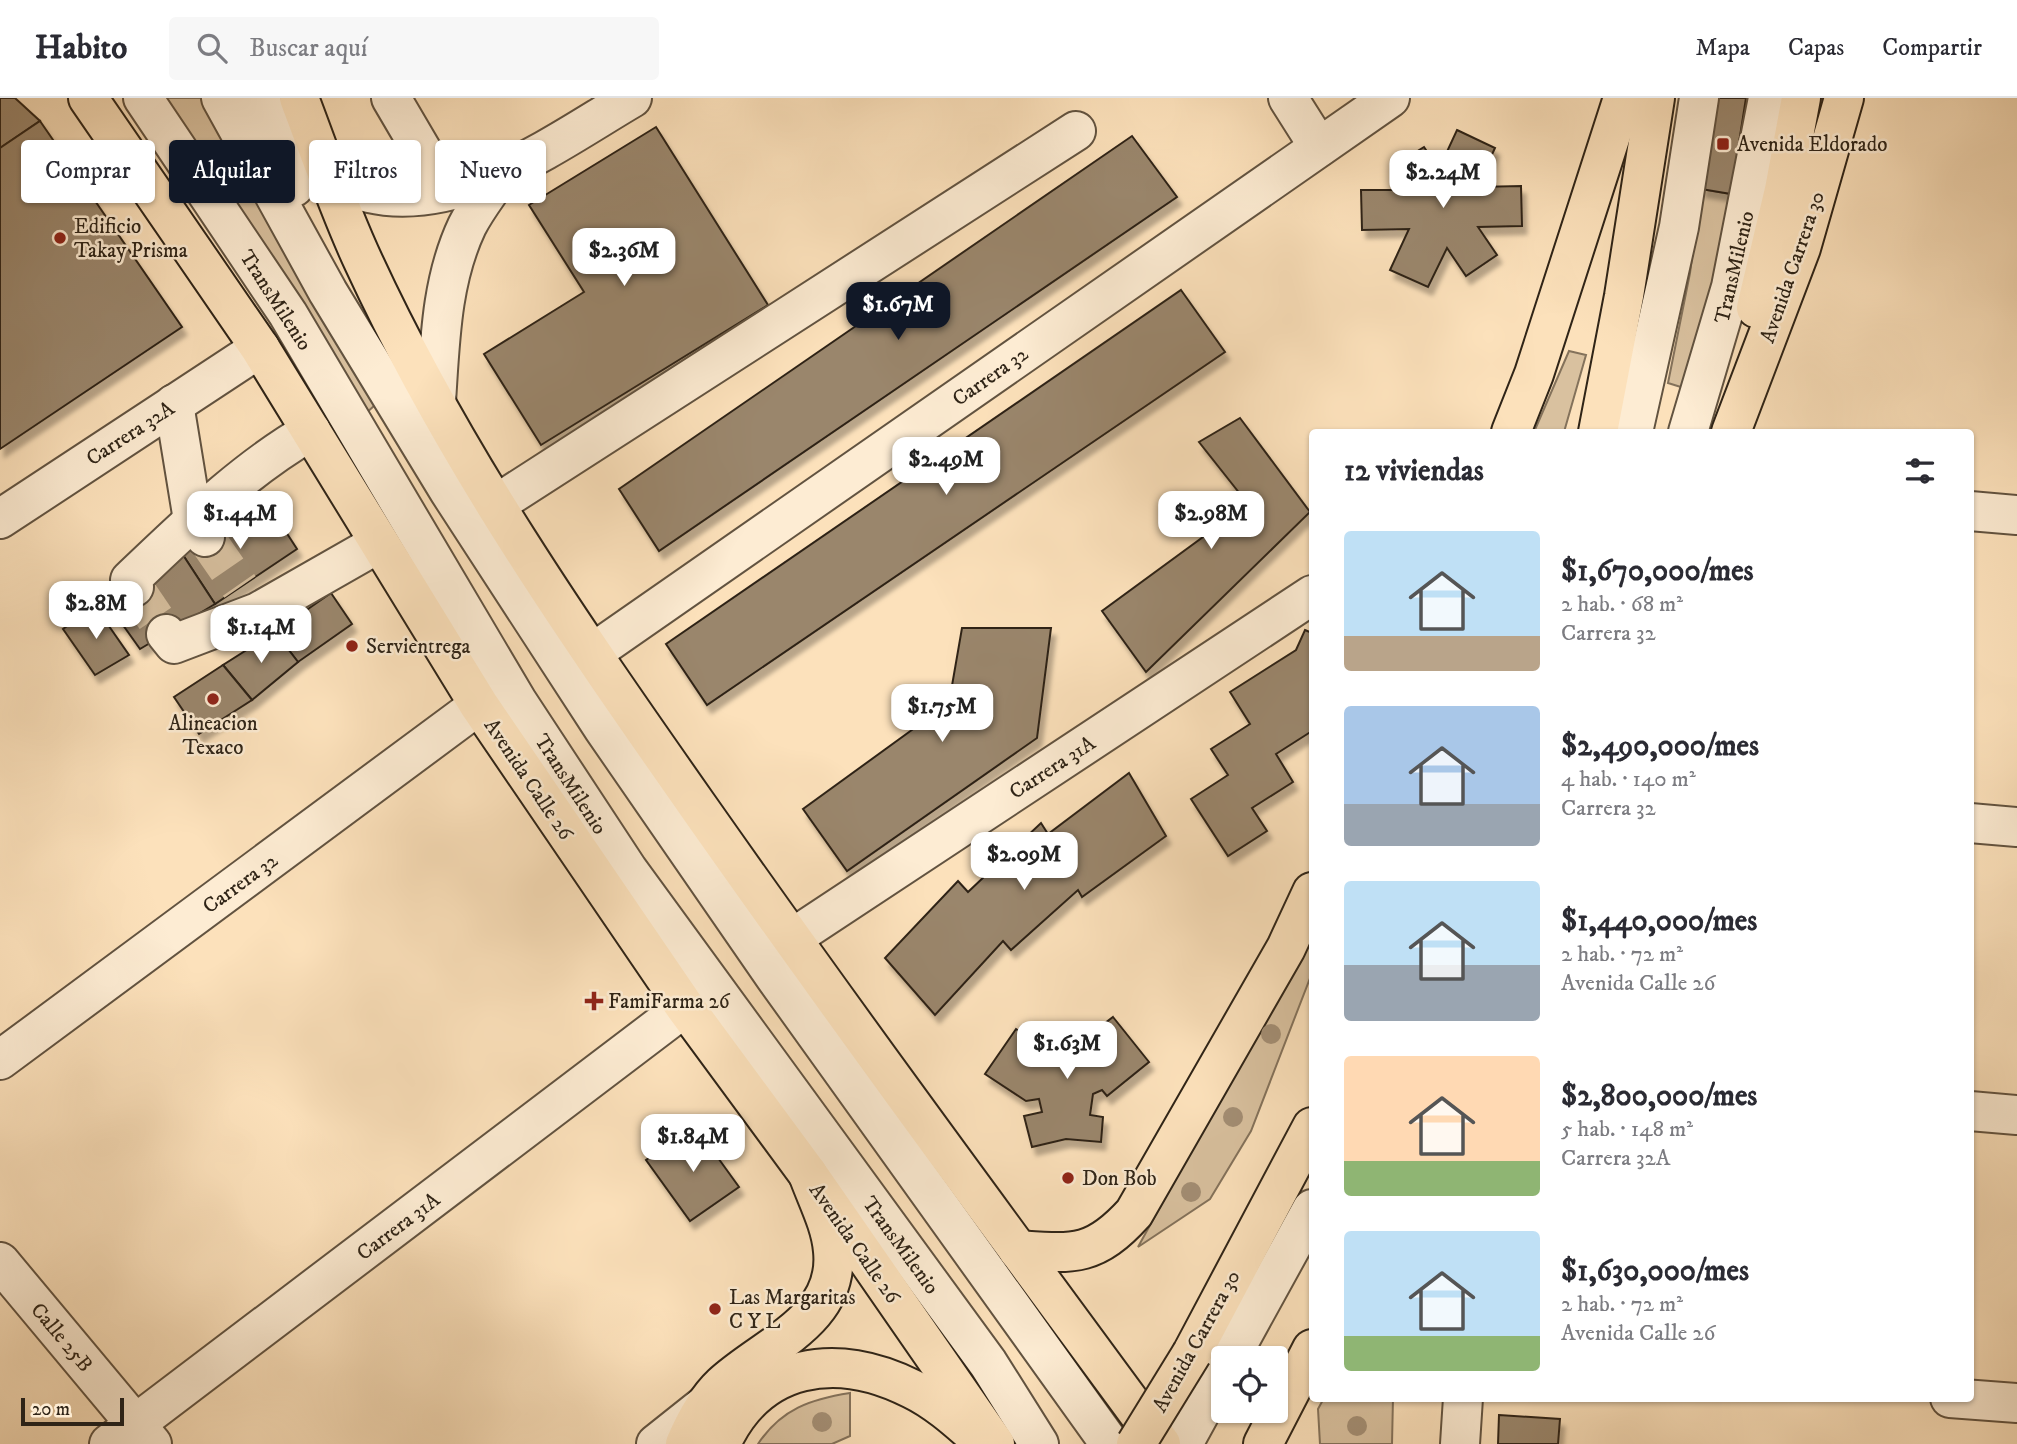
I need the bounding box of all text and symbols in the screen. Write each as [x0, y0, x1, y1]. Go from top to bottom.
search box [169, 17, 659, 80]
text: Habito [35, 28, 127, 69]
icon: search [193, 29, 231, 67]
text: Buscar aquí [249, 32, 368, 65]
text: Mapa [1696, 33, 1750, 63]
text: Capas [1788, 33, 1844, 63]
text: Compartir [1882, 33, 1982, 63]
place label: Avenida Eldorado [1737, 132, 1887, 158]
marker: Avenida Eldorado [1715, 136, 1731, 152]
chip: Comprar [21, 140, 155, 203]
chip: Alquilar [169, 140, 295, 203]
chip: Filtros [309, 140, 421, 203]
chip: Nuevo [435, 140, 546, 203]
pin: $2.24M [1386, 150, 1500, 210]
text: $2.24M [1405, 158, 1481, 187]
street label: Avenida Carrera 30 [1755, 188, 1831, 347]
street label: TransMilenio [1709, 208, 1761, 326]
place label: Edificio Takay Prisma [74, 214, 188, 264]
pin: $2.36M [567, 228, 681, 288]
marker: Edificio Takay Prisma [52, 230, 68, 246]
text: $2.36M [588, 236, 660, 265]
street label: TransMilenio [233, 245, 317, 356]
pin: $1.67M [841, 282, 955, 342]
text: $1.67M [862, 290, 934, 319]
street label: Carrera 32 [948, 341, 1034, 412]
street label: Carrera 32A [82, 395, 180, 472]
pin: $2.49M [889, 438, 1003, 497]
text: $2.49M [908, 445, 984, 474]
icon: filters [1901, 452, 1939, 490]
text: 12 viviendas [1344, 453, 1484, 490]
pin: $1.44M [183, 491, 297, 551]
pin: $2.98M [1154, 491, 1268, 551]
text: $1.44M [203, 499, 277, 528]
text: $2.98M [1174, 499, 1248, 528]
text: $1,670,000/mes [1561, 553, 1754, 590]
icon: home [1400, 559, 1484, 643]
pin: $2.8M [47, 582, 145, 641]
text: $2.8M [65, 589, 127, 618]
text: 2 hab. · 68 m² [1561, 590, 1683, 619]
pin: $1.14M [204, 606, 318, 665]
text: $1.14M [226, 613, 296, 642]
text: Carrera 32 [1561, 619, 1656, 648]
place label: Servientrega [366, 634, 470, 660]
marker: Servientrega [344, 638, 360, 654]
pin: $1.75M [885, 684, 999, 744]
marker: Alineacion Texaco [205, 691, 221, 707]
text: $1.75M [907, 692, 977, 721]
place label: Alineacion Texaco [168, 711, 258, 761]
street label: Avenida Calle 26 [478, 714, 579, 846]
text: $2,490,000/mes [1561, 728, 1759, 765]
street label: TransMilenio [528, 729, 612, 840]
street label: Carrera 31A [1005, 730, 1101, 805]
icon: home [1400, 734, 1484, 818]
text: 4 hab. · 140 m² [1561, 765, 1696, 794]
text: Carrera 32 [1561, 794, 1656, 823]
pin: $2.09M [967, 832, 1081, 892]
text: $2.09M [987, 840, 1061, 869]
street label: Carrera 32 [198, 847, 284, 920]
text: $1,440,000/mes [1561, 903, 1757, 940]
icon: home [1400, 909, 1484, 993]
text: 2 hab. · 72 m² [1561, 940, 1683, 969]
text: Avenida Calle 26 [1561, 969, 1715, 998]
place label: FamiFarma 26 [608, 989, 731, 1015]
marker: FamiFarma 26 [586, 993, 602, 1009]
pin: $1.63M [1010, 1021, 1124, 1081]
text: $1.63M [1033, 1029, 1101, 1058]
text: $2,800,000/mes [1561, 1078, 1757, 1115]
icon: home [1400, 1084, 1484, 1168]
pin: $1.84M [636, 1114, 750, 1174]
text: 5 hab. · 148 m² [1561, 1115, 1693, 1144]
text: $1.84M [657, 1122, 729, 1151]
text: Carrera 32A [1561, 1144, 1671, 1173]
place label: Don Bob [1082, 1166, 1157, 1192]
marker: Don Bob [1060, 1170, 1076, 1186]
street label: Avenida Calle 26 [803, 1178, 906, 1310]
street label: Carrera 31A [352, 1187, 446, 1266]
street label: TransMilenio [856, 1192, 944, 1300]
text: $1,630,000/mes [1561, 1253, 1749, 1290]
icon: home [1400, 1259, 1484, 1343]
street label: Avenida Carrera 30 [1147, 1266, 1247, 1417]
place label: Las Margaritas C Y L [729, 1285, 855, 1335]
text: 2 hab. · 72 m² [1561, 1290, 1683, 1319]
street label: Calle 25B [25, 1298, 98, 1378]
marker: Las Margaritas C Y L [707, 1301, 723, 1317]
text: Avenida Calle 26 [1561, 1319, 1715, 1348]
map controls [1211, 1346, 1288, 1423]
button: locate [1211, 1346, 1288, 1423]
scale bar [21, 1395, 124, 1427]
text: 20 m [32, 1398, 70, 1421]

